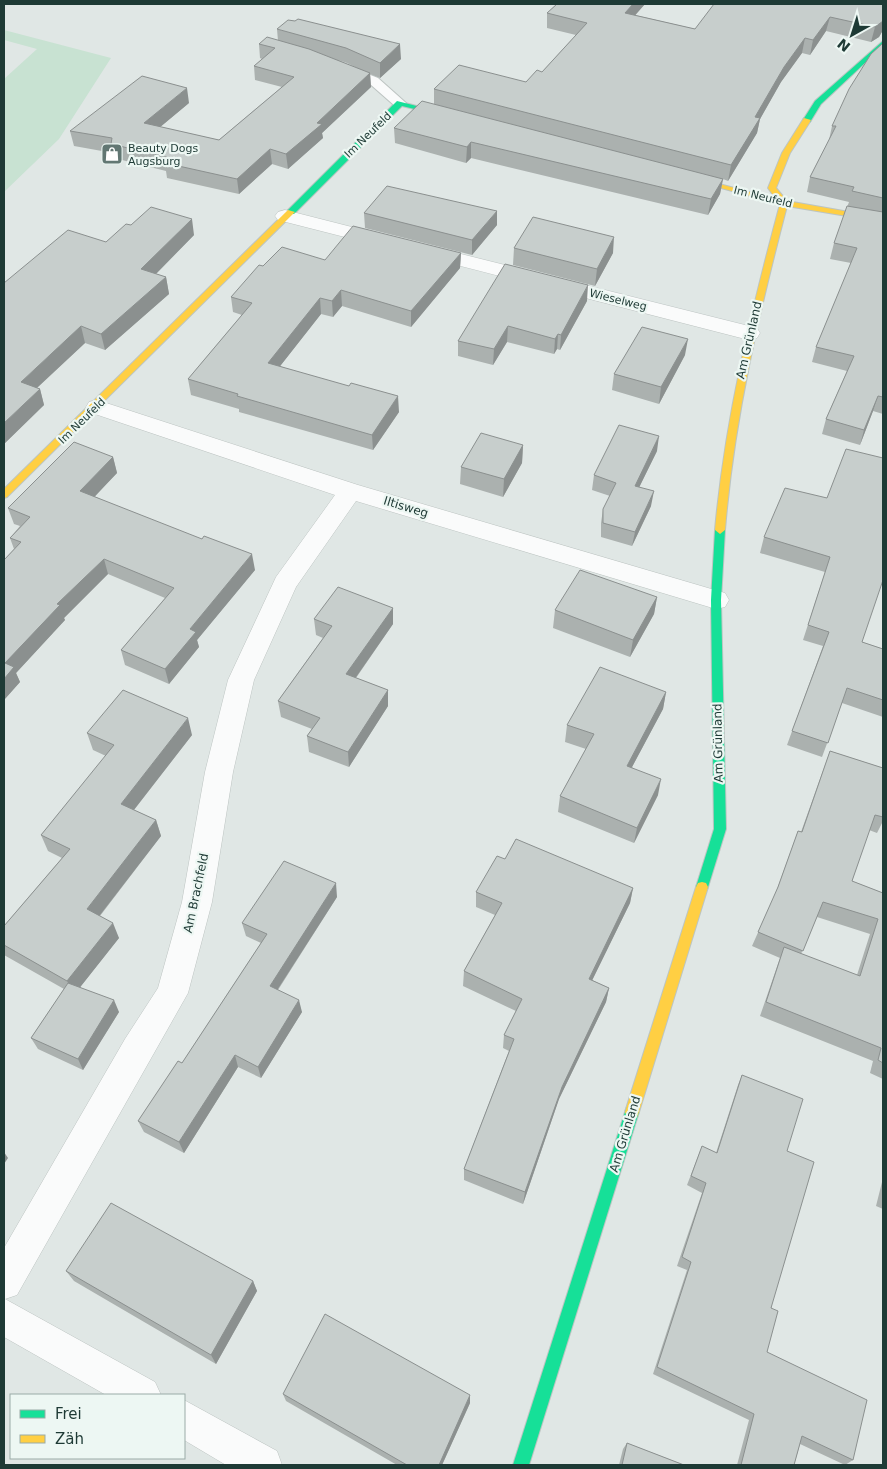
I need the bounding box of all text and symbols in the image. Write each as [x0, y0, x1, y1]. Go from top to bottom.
north arrow [827, 10, 877, 60]
text: N [834, 35, 853, 55]
street label: Im Neufeld [342, 109, 394, 161]
shop icon: Beauty Dogs Augsburg [100, 142, 124, 166]
place label: Beauty Dogs Augsburg [128, 142, 199, 168]
street label: Im Neufeld [732, 183, 794, 211]
street label: Wieselweg [588, 287, 648, 313]
street label: Am Grünland [733, 300, 765, 380]
street label: Im Neufeld [56, 395, 108, 447]
street label: Iltisweg [382, 494, 430, 520]
street label: Am Grünland [710, 703, 726, 783]
street label: Am Brachfeld [181, 852, 211, 934]
street label: Am Grünland [607, 1094, 643, 1174]
legend [10, 1394, 185, 1459]
text: Frei [55, 1405, 82, 1423]
text: Zäh [55, 1430, 84, 1448]

